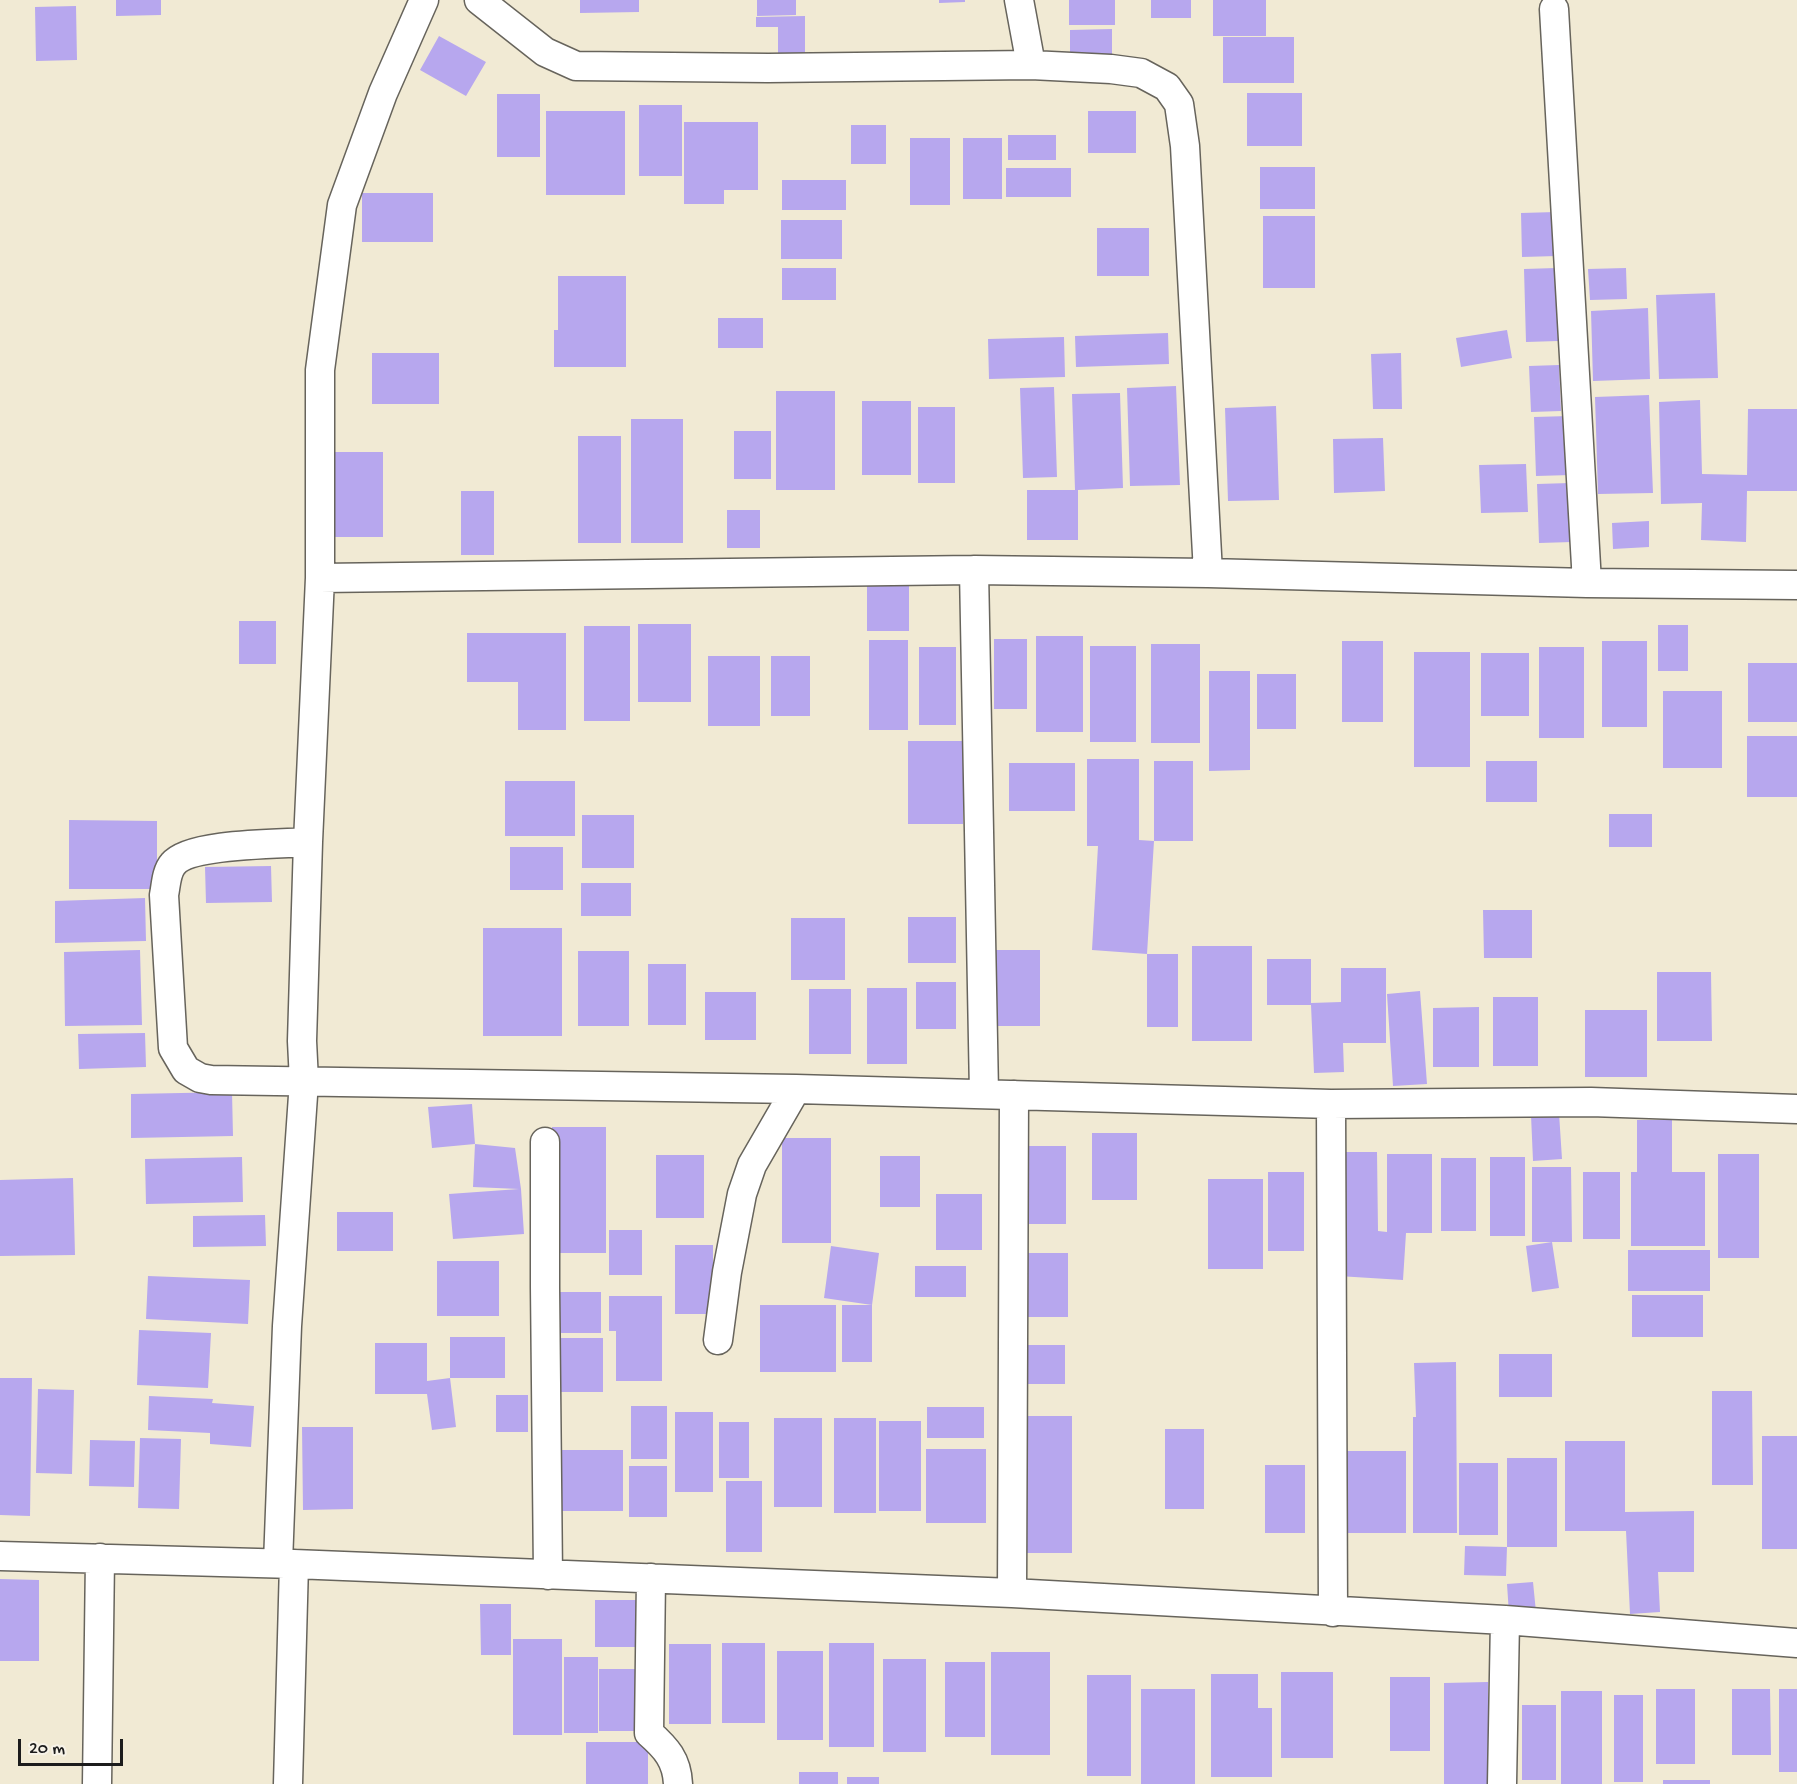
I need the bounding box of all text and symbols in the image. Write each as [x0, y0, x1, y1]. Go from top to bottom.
scale bar [21, 1727, 126, 1765]
text: 20 m [29, 1739, 65, 1760]

